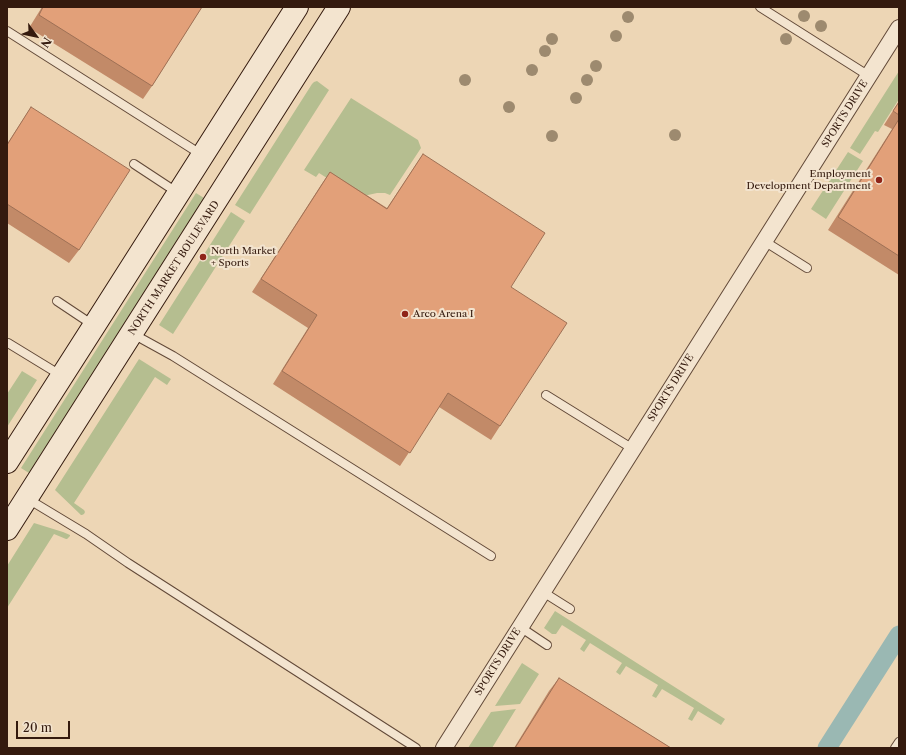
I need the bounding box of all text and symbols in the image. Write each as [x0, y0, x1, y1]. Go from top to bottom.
north arrow [16, 16, 56, 56]
text: N [38, 35, 55, 50]
street label: SPORTS DRIVE [819, 78, 871, 150]
place label: Employment Development Department [747, 168, 871, 192]
marker: Employment Development Department [874, 175, 884, 185]
street label: NORTH MARKET BOULEVARD [126, 199, 222, 337]
place label: North Market + Sports [211, 245, 276, 268]
marker: North Market + Sports [198, 252, 208, 262]
place label: Arco Arena I [413, 308, 474, 320]
marker: Arco Arena I [400, 309, 410, 319]
street label: SPORTS DRIVE [645, 352, 697, 424]
street label: SPORTS DRIVE [472, 626, 524, 698]
scale bar [18, 713, 72, 739]
text: 20 m [23, 720, 52, 735]

